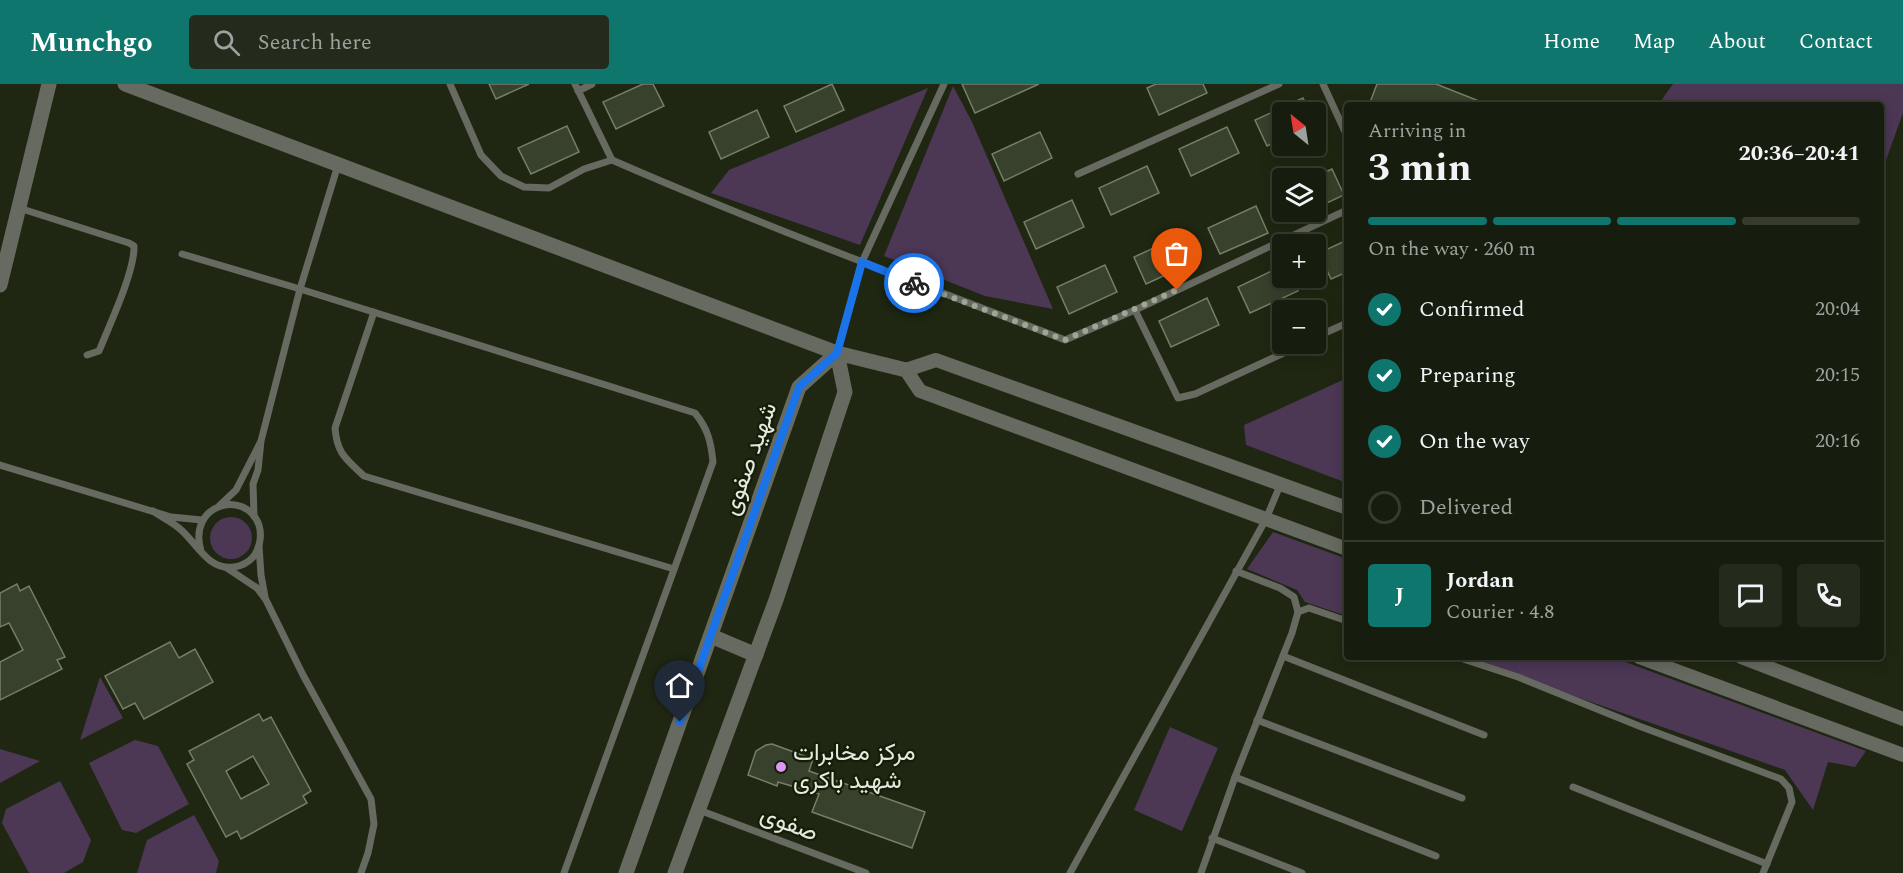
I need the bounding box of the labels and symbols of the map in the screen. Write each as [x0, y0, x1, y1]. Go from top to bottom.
north arrow [1272, 102, 1326, 156]
pin [1151, 228, 1202, 290]
courier [884, 253, 944, 313]
street label: شهید صفوی [713, 397, 787, 521]
pin [654, 660, 705, 722]
place label: مرکز مخابرات شهید باکری [793, 735, 915, 799]
marker: مرکز مخابرات شهید باکری [774, 760, 788, 774]
street label: صفوی [755, 797, 823, 851]

